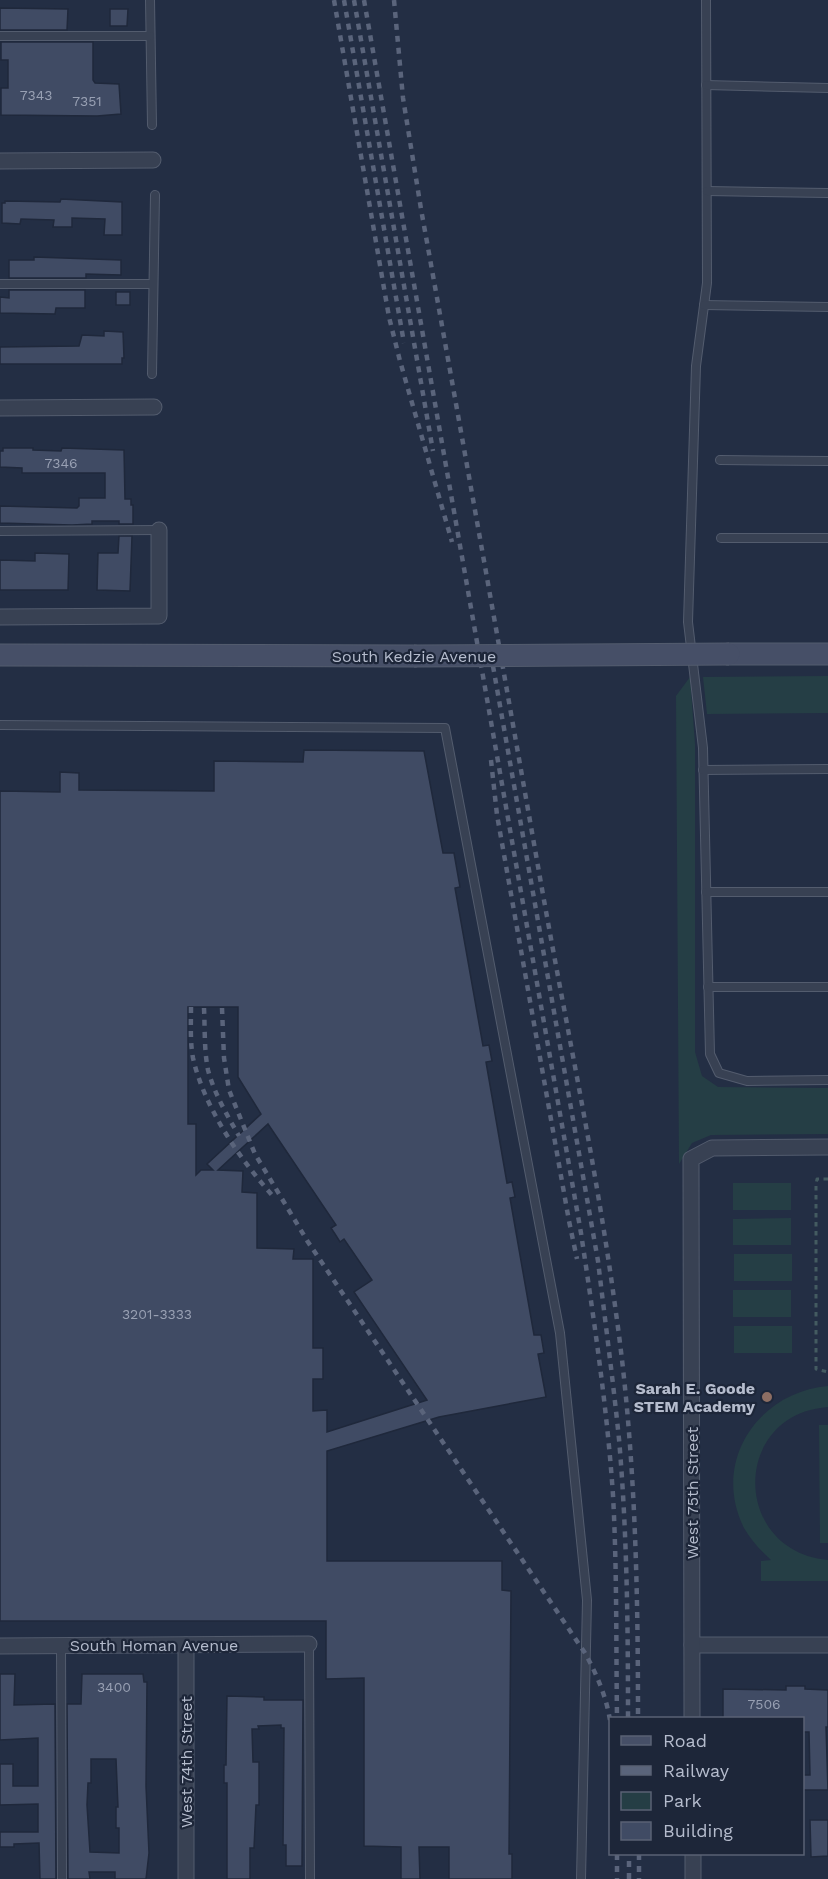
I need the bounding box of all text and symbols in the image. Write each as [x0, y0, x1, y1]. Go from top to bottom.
house number: 7343 [20, 87, 52, 103]
house number: 7351 [72, 93, 102, 109]
house number: 7346 [44, 455, 78, 471]
street label: South Kedzie Avenue [332, 647, 496, 666]
house number: 3201-3333 [122, 1306, 192, 1322]
place label: Sarah E. Goode STEM Academy [634, 1379, 756, 1416]
marker: Sarah E. Goode STEM Academy [760, 1390, 774, 1404]
street label: West 75th Street [683, 1426, 702, 1559]
street label: South Homan Avenue [70, 1636, 238, 1655]
house number: 3400 [97, 1679, 131, 1695]
street label: West 74th Street [177, 1696, 196, 1828]
house number: 7506 [747, 1696, 781, 1712]
legend [609, 1717, 804, 1855]
text: Road [663, 1730, 707, 1751]
text: Railway [663, 1760, 730, 1781]
text: Park [663, 1790, 702, 1811]
text: Building [663, 1820, 733, 1841]

